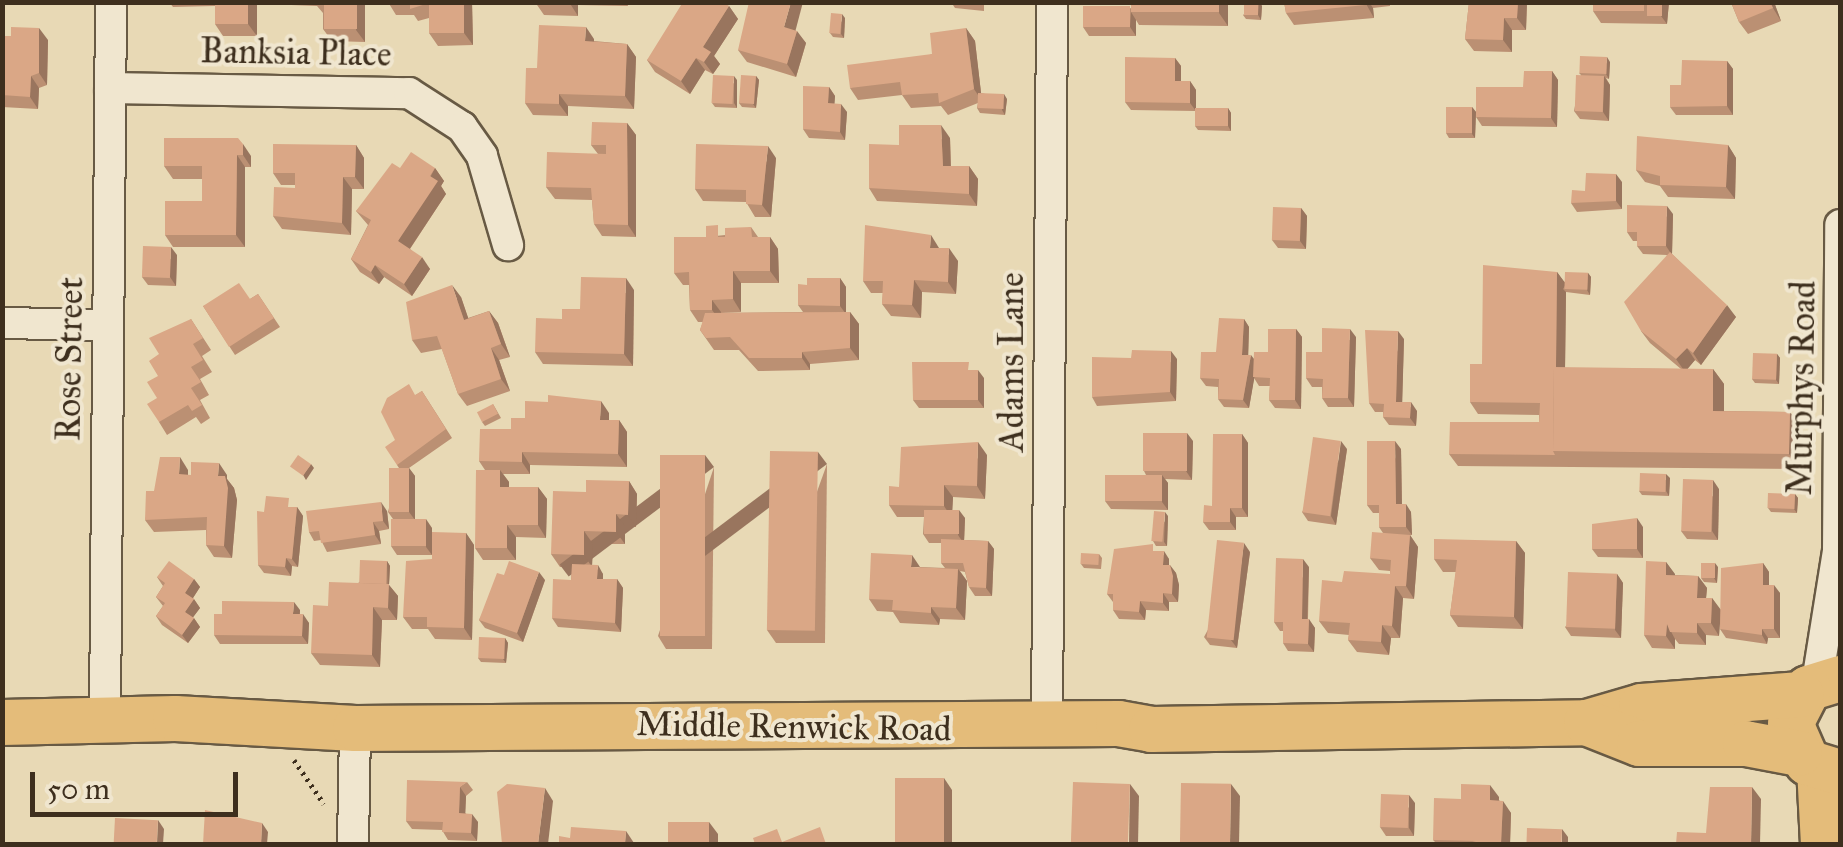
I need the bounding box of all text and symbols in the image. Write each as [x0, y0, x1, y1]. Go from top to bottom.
street label: Banksia Place [200, 30, 392, 76]
street label: Adams Lane [991, 272, 1033, 452]
street label: Rose Street [48, 277, 92, 441]
street label: Murphys Road [1779, 280, 1825, 496]
street label: Middle Renwick Road [636, 703, 952, 751]
scale bar [35, 752, 242, 814]
text: 50 m [47, 771, 110, 807]

